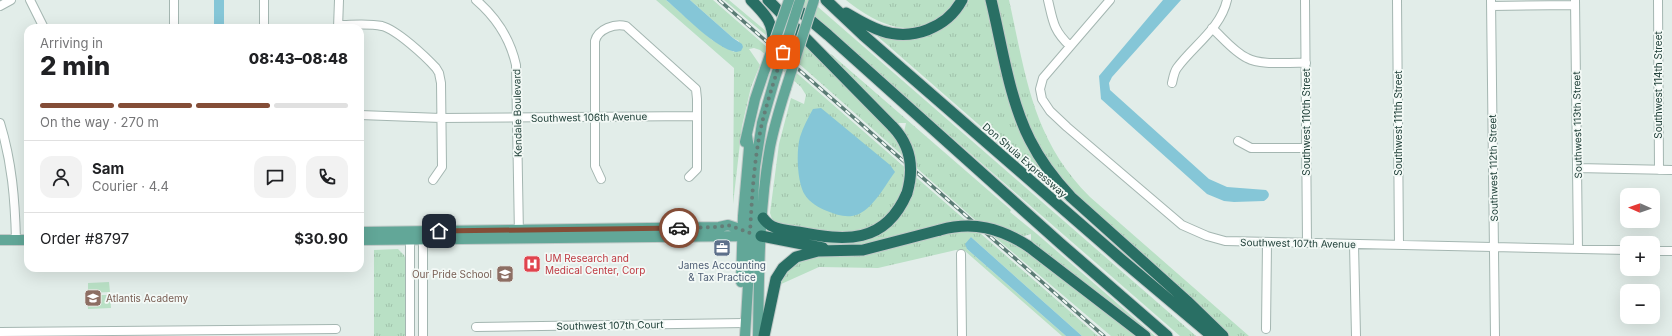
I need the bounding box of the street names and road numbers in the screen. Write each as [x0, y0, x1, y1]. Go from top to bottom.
street label: Southwest 114th Street [1652, 31, 1664, 139]
street label: Southwest 110th Street [1300, 68, 1312, 176]
street label: Kendale Boulevard [510, 69, 524, 157]
street label: Southwest 111th Street [1392, 70, 1404, 176]
street label: Southwest 113th Street [1570, 71, 1584, 179]
street label: Southwest 106th Avenue [531, 110, 647, 124]
street label: Southwest 112th Street [1486, 114, 1500, 222]
street label: Don Shula Expressway [980, 120, 1070, 200]
street label: Southwest 107th Avenue [1240, 236, 1356, 250]
street label: Southwest 107th Court [556, 318, 664, 332]

